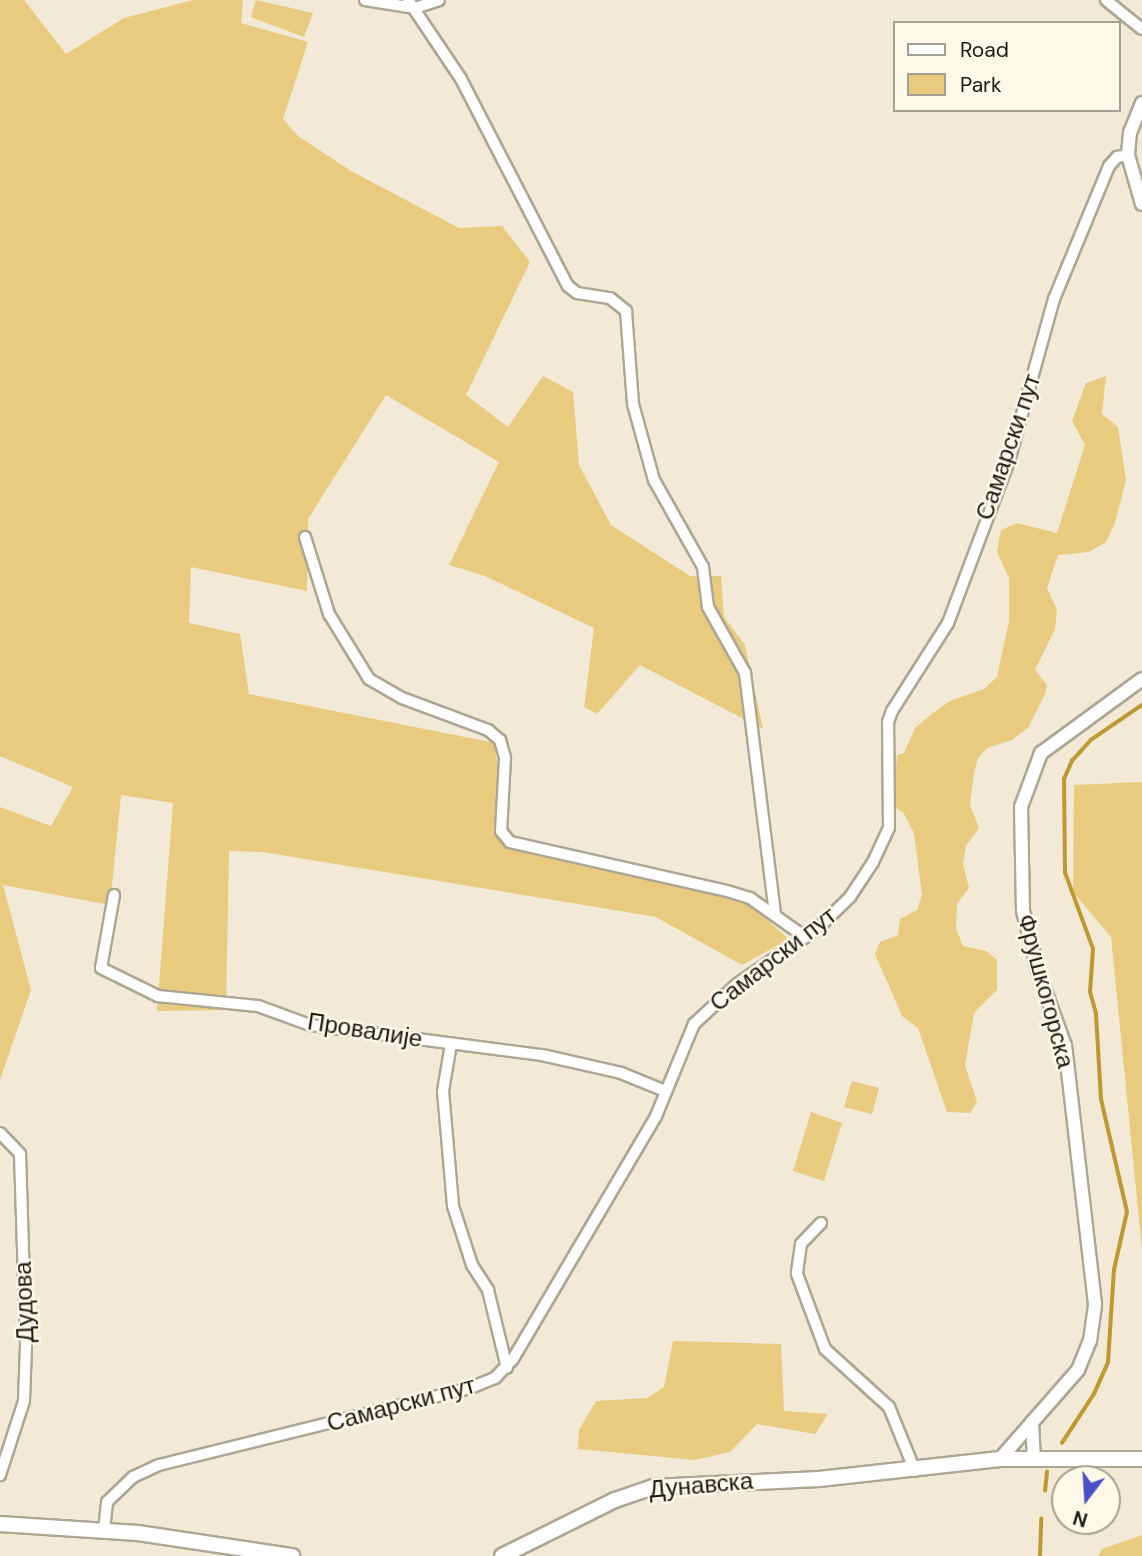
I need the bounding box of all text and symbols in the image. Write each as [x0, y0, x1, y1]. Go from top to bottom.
legend [894, 21, 1121, 112]
text: Road [960, 36, 1009, 64]
text: Park [960, 71, 1001, 99]
street label: Самарски пут [970, 370, 1046, 524]
street label: Самарски пут [704, 901, 842, 1017]
street label: Фрушкогорска [1012, 911, 1080, 1071]
street label: Провалије [306, 1007, 424, 1053]
street label: Дудова [8, 1261, 40, 1343]
street label: Самарски пут [324, 1370, 478, 1438]
north arrow [1051, 1465, 1121, 1535]
street label: Дунавска [648, 1466, 754, 1504]
text: N [1070, 1505, 1091, 1533]

